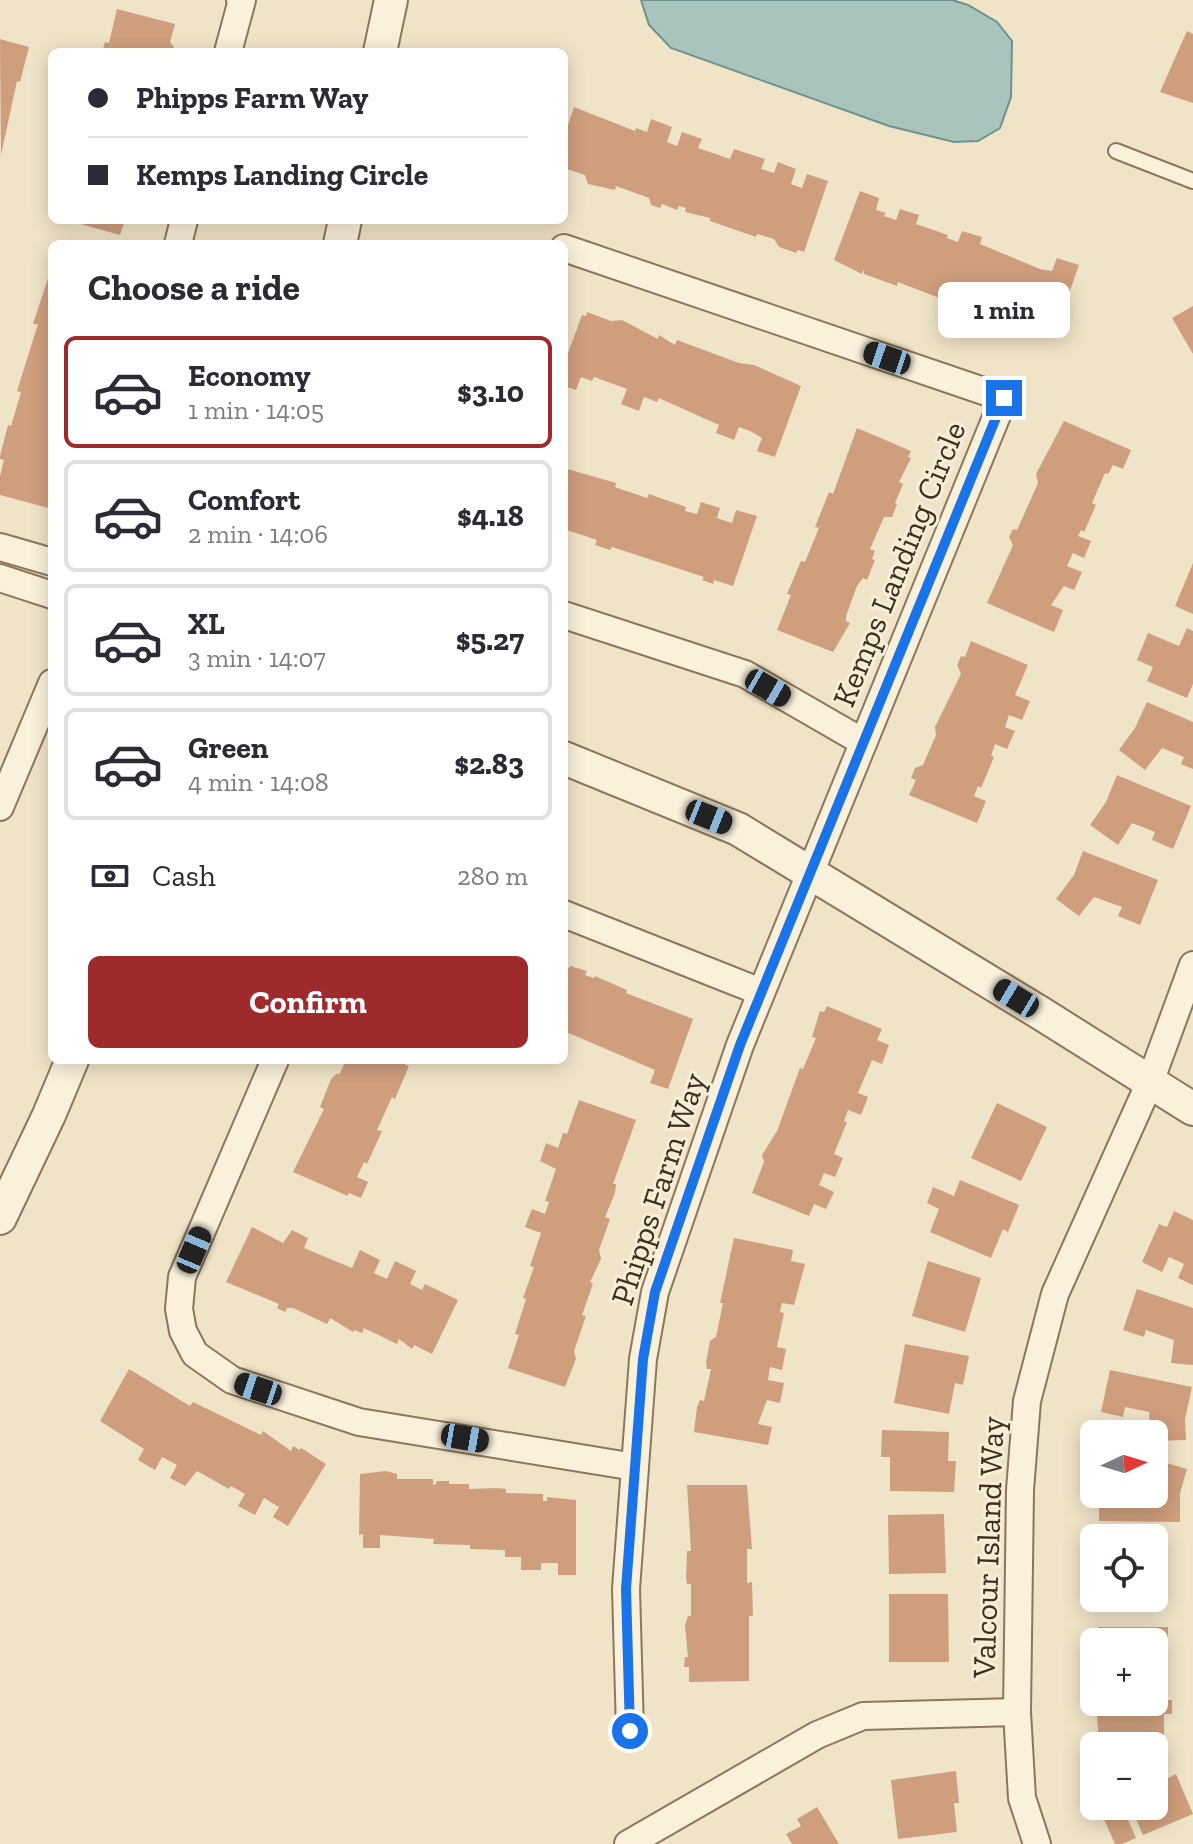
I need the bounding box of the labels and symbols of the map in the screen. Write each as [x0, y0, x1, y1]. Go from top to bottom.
callout: 1 min [938, 282, 1070, 338]
car [860, 339, 914, 377]
route end [986, 380, 1022, 416]
street label: Kemps Landing Circle [824, 416, 974, 712]
car [741, 666, 795, 710]
car [682, 797, 736, 837]
car [989, 975, 1043, 1021]
street label: Phipps Farm Way [603, 1068, 714, 1310]
car [174, 1223, 214, 1277]
car [231, 1370, 285, 1408]
street label: Valcour Island Way [964, 1415, 1012, 1679]
north arrow [1080, 1420, 1168, 1508]
car [439, 1422, 491, 1454]
route start [612, 1713, 648, 1749]

